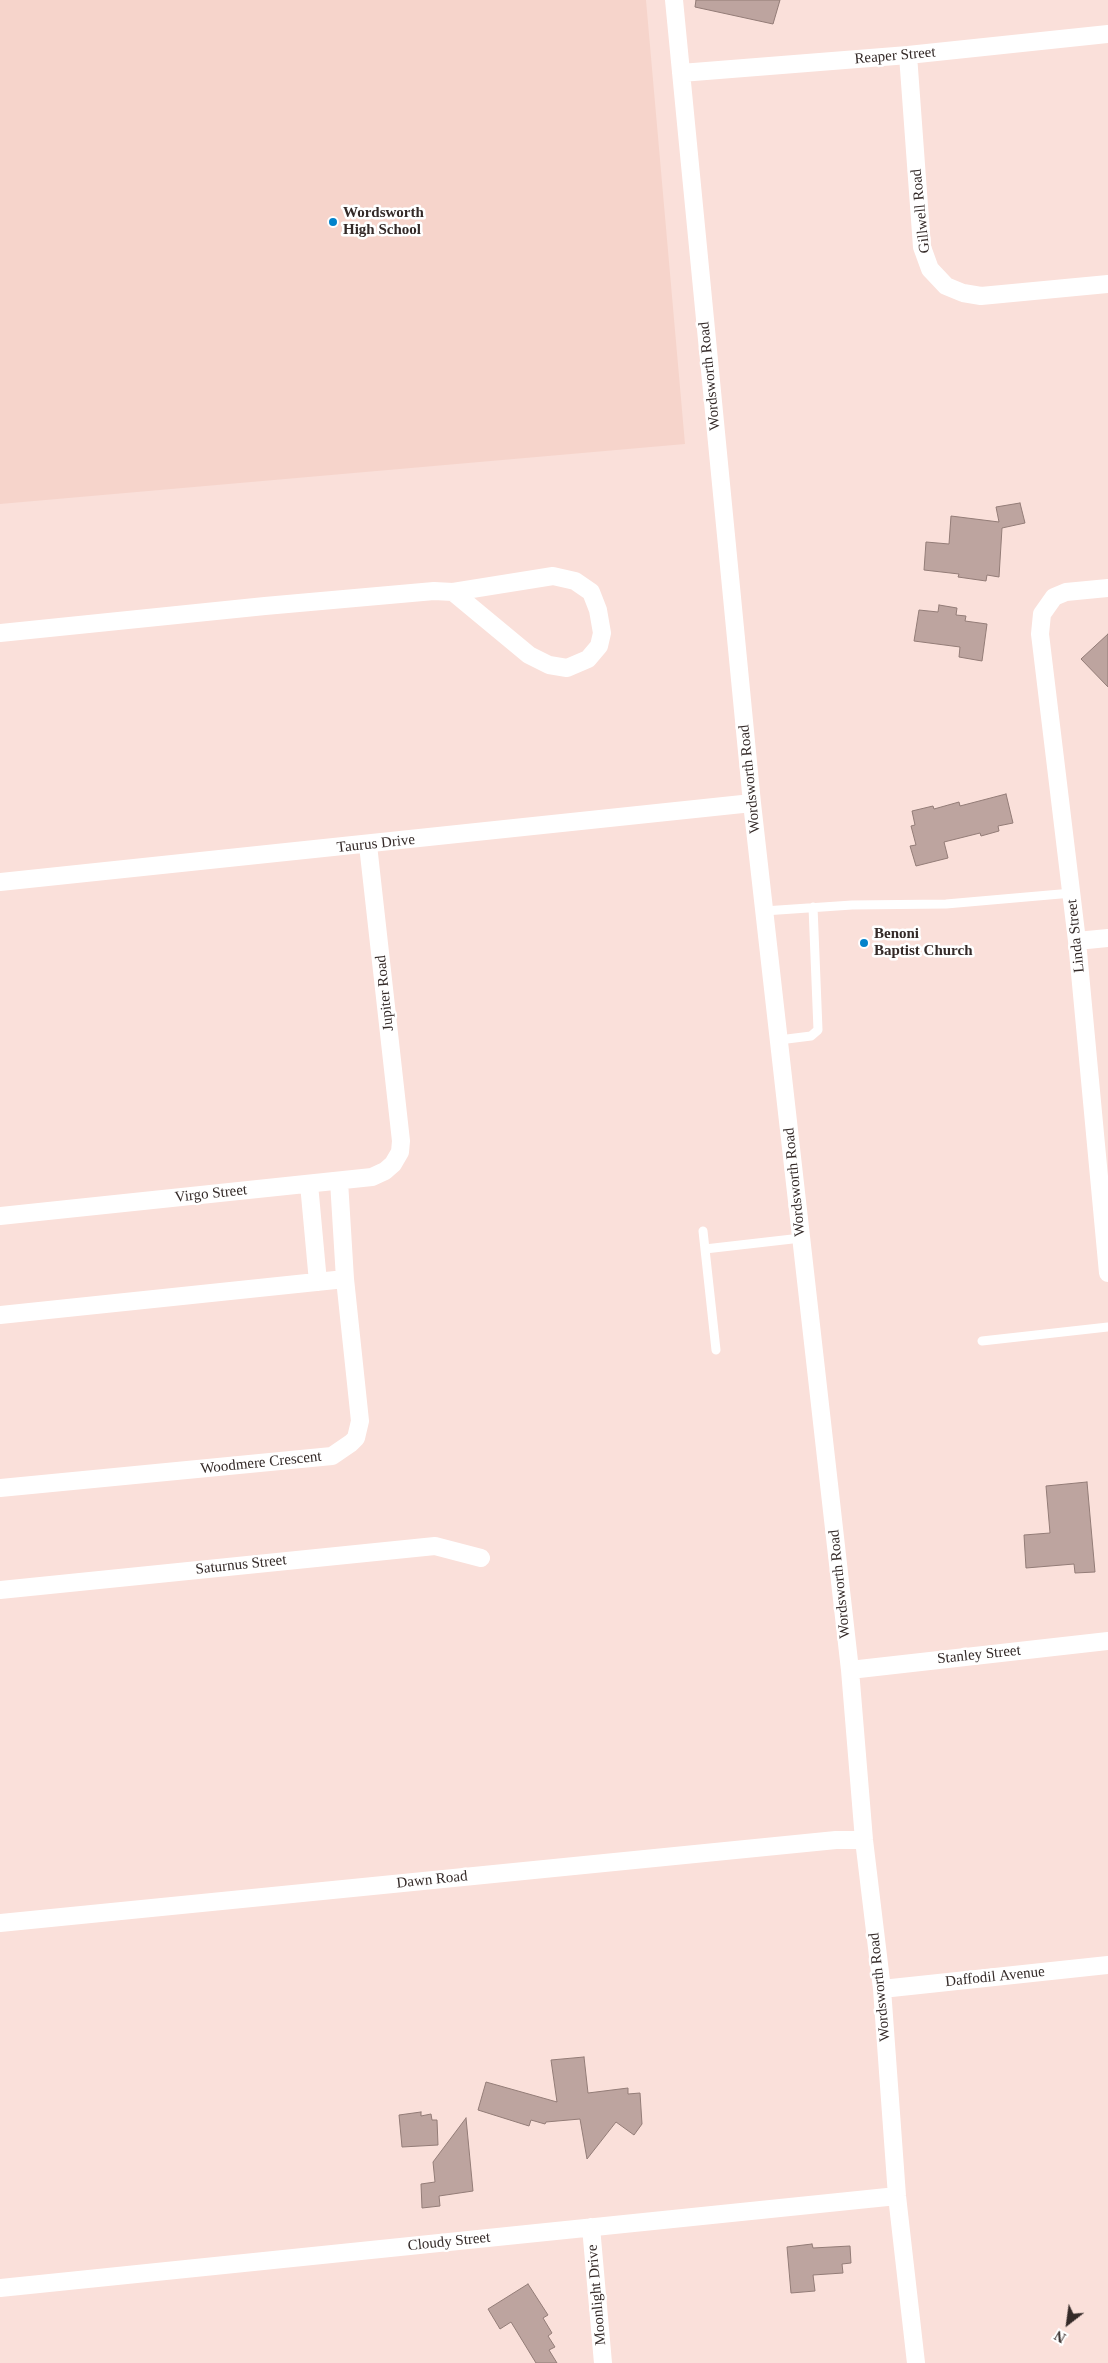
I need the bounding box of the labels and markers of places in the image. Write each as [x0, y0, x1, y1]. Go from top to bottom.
place label: Wordsworth High School [343, 204, 424, 239]
marker: Wordsworth High School [327, 216, 339, 228]
place label: Benoni Baptist Church [874, 925, 972, 960]
marker: Benoni Baptist Church [858, 937, 870, 949]

